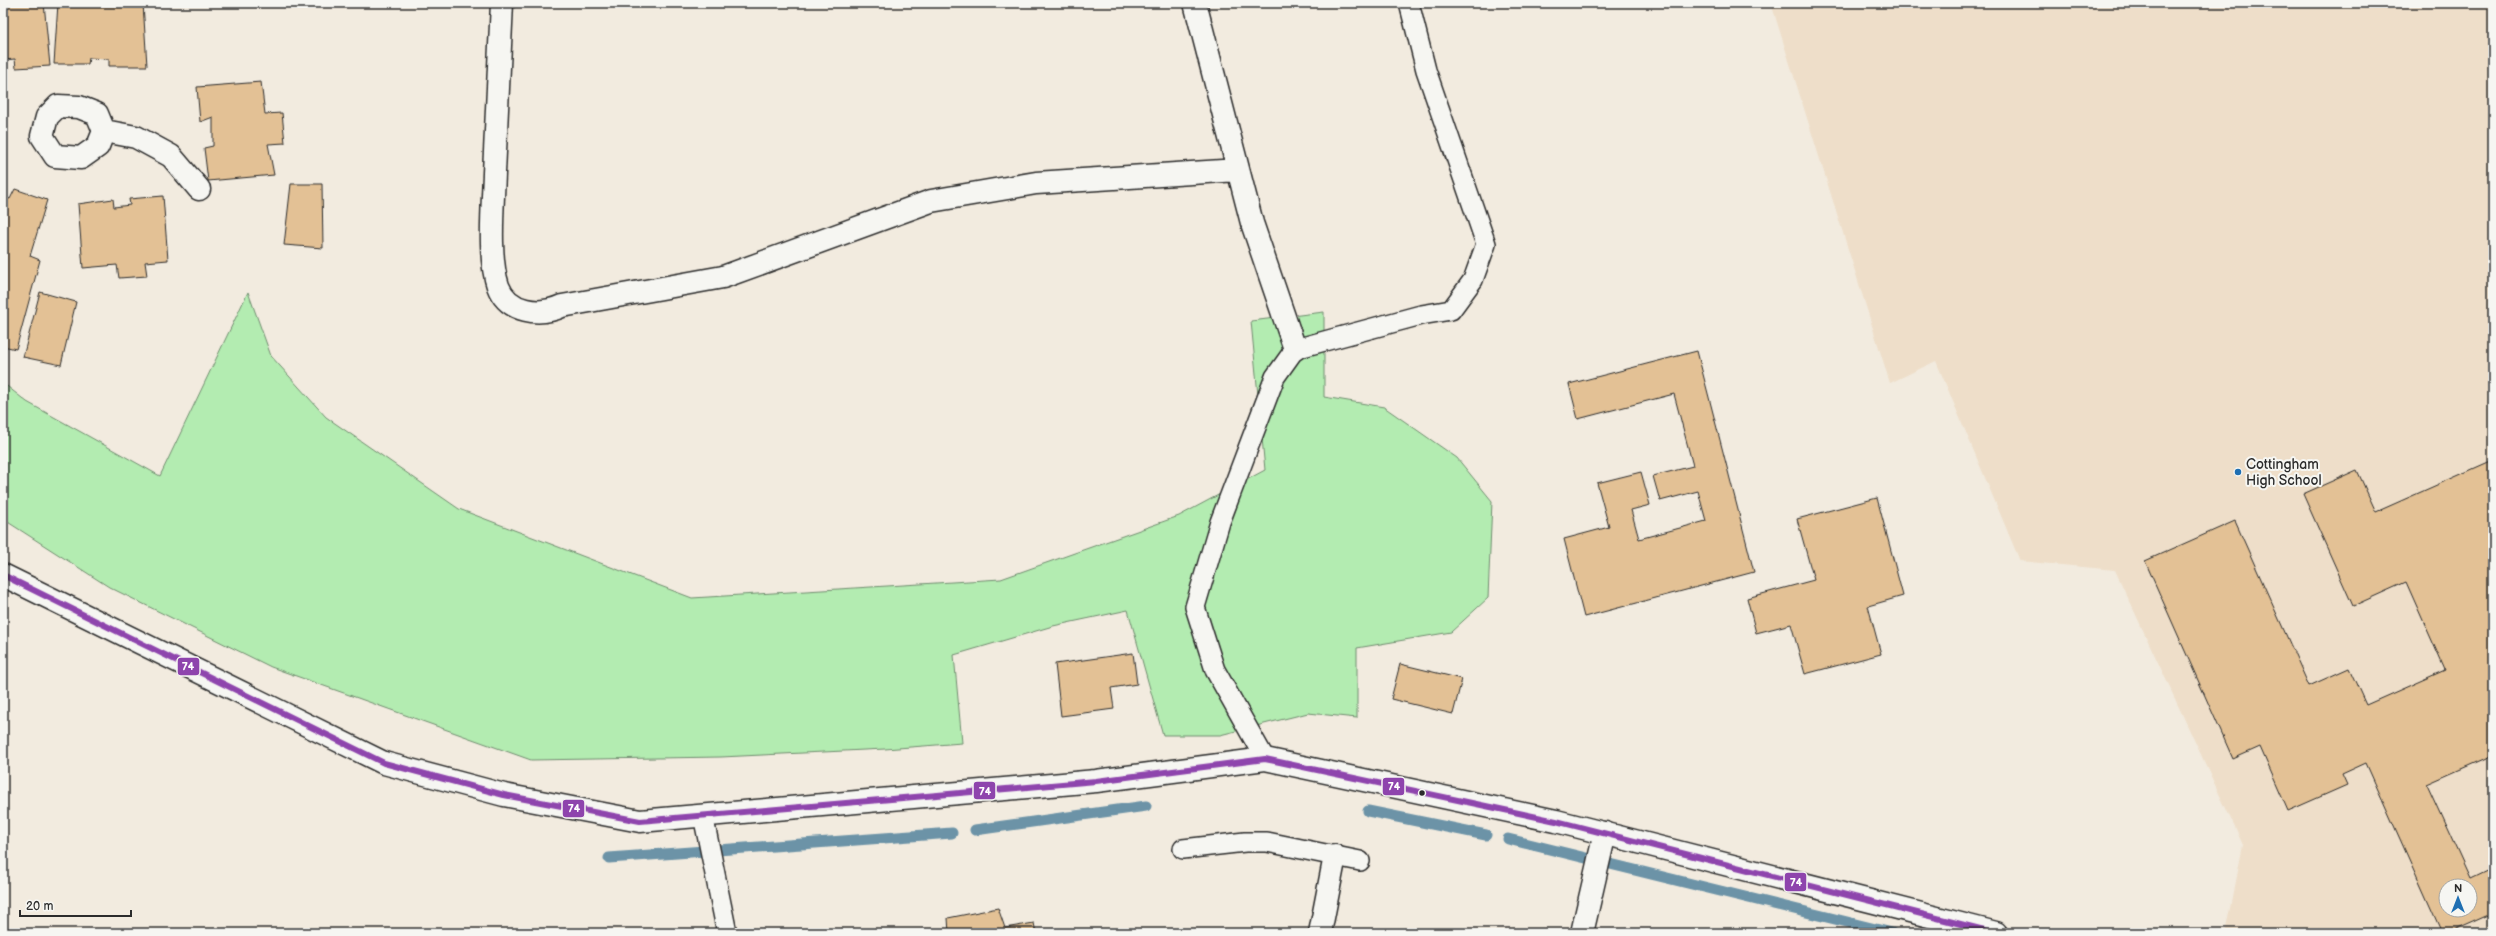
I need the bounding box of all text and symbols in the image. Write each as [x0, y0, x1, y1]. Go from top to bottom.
place label: Cottingham High School [2246, 456, 2322, 489]
marker: Cottingham High School [2233, 467, 2243, 477]
line badge: 74 [177, 657, 200, 676]
text: 74 [182, 660, 195, 673]
line badge: 74 [1382, 777, 1405, 796]
text: 74 [1388, 780, 1401, 793]
line badge: 74 [973, 781, 996, 800]
text: 74 [979, 785, 992, 798]
unlabelled marker [1417, 788, 1427, 798]
line badge: 74 [562, 799, 585, 818]
text: 74 [568, 802, 581, 815]
line badge: 74 [1784, 872, 1807, 892]
text: 74 [1790, 876, 1803, 889]
north arrow [2438, 878, 2478, 918]
text: N [2454, 882, 2462, 895]
scale bar [20, 892, 131, 918]
text: 20 m [26, 899, 53, 914]

